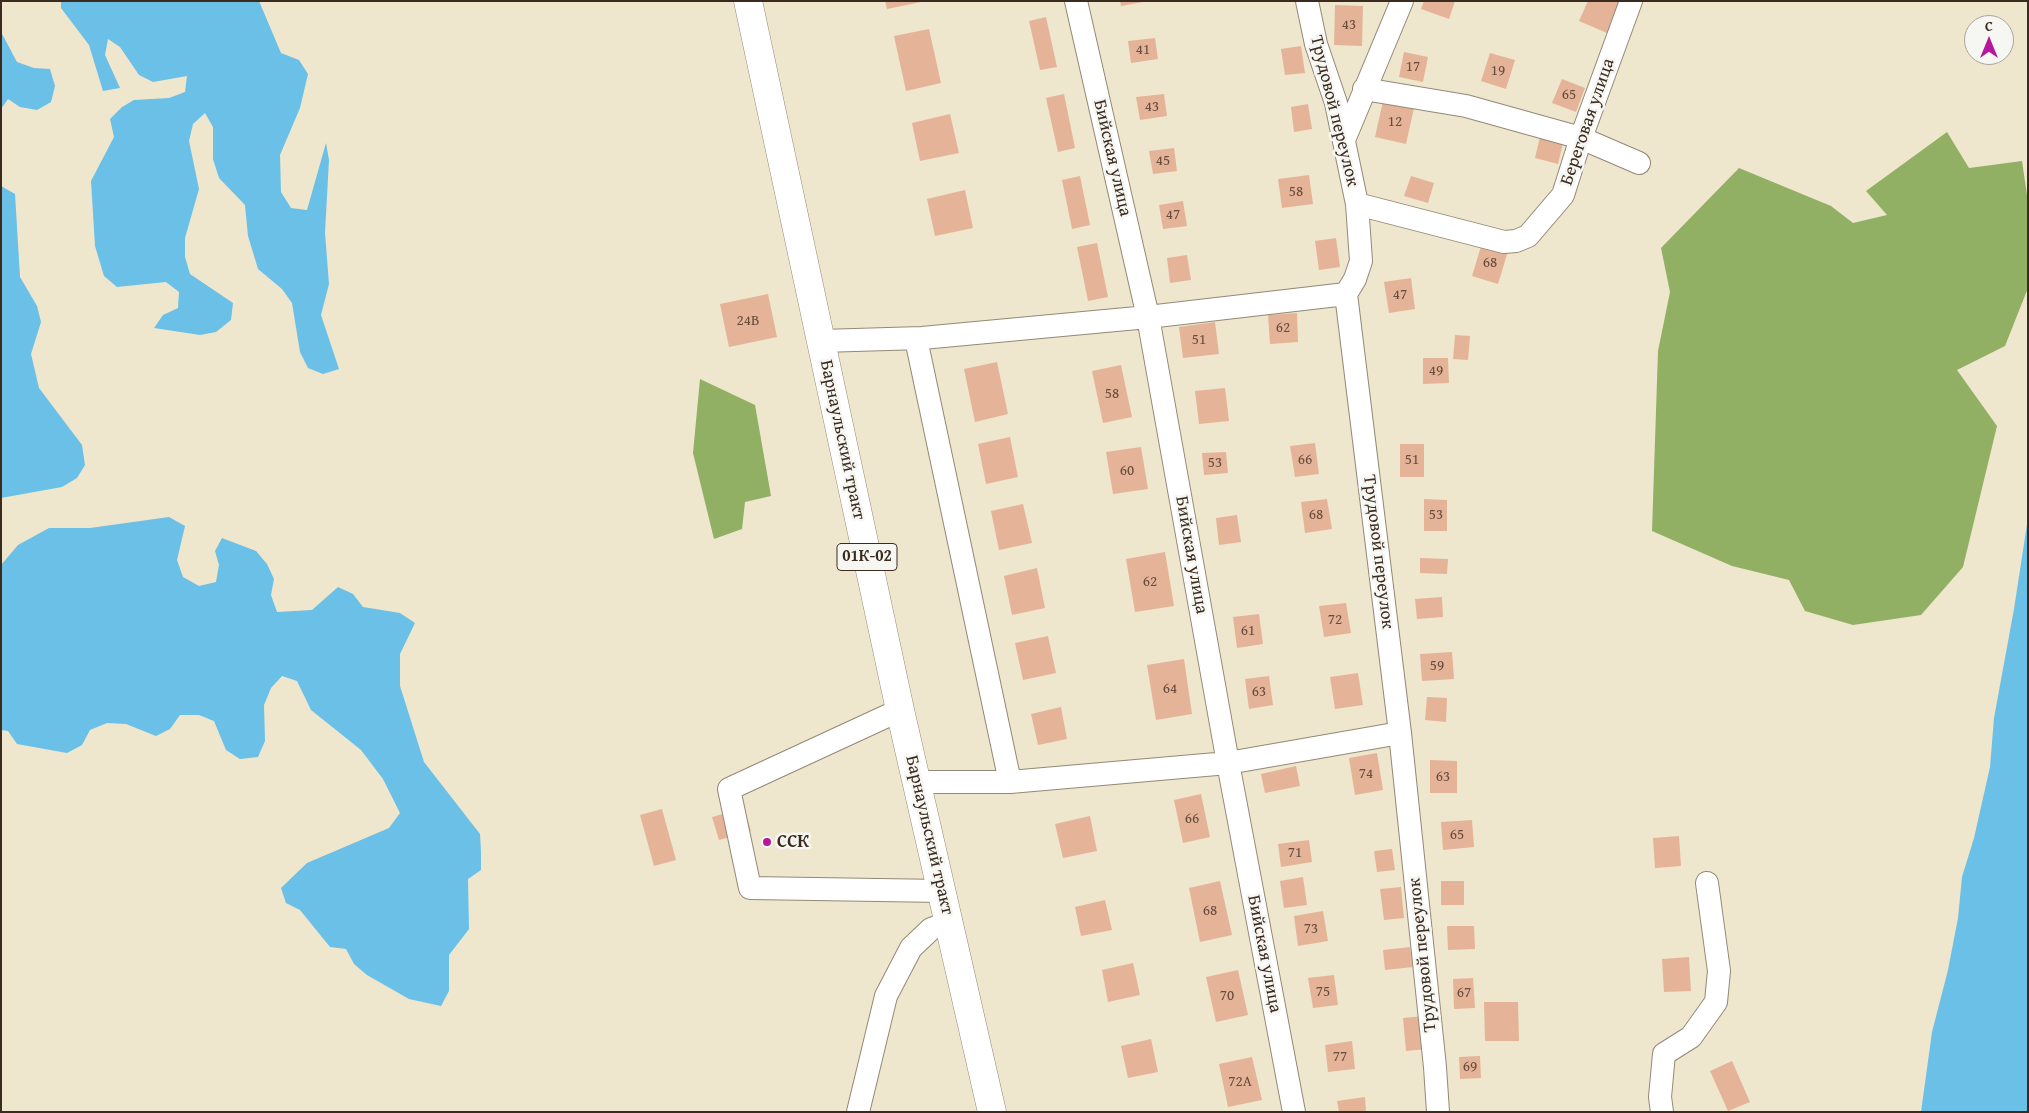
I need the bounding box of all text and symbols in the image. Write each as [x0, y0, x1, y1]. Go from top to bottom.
north arrow [1964, 15, 2014, 65]
house number: 43 [1342, 16, 1356, 34]
text: С [1985, 16, 1993, 36]
street label: Трудовой переулок [1305, 33, 1363, 189]
house number: 41 [1136, 41, 1150, 59]
street label: Береговая улица [1556, 56, 1620, 188]
house number: 17 [1406, 58, 1420, 76]
house number: 19 [1491, 62, 1505, 80]
house number: 65 [1562, 86, 1576, 104]
street label: Бийская улица [1088, 97, 1136, 219]
house number: 43 [1145, 98, 1159, 116]
house number: 12 [1388, 113, 1402, 131]
house number: 45 [1156, 152, 1170, 170]
house number: 58 [1289, 183, 1303, 201]
house number: 47 [1166, 206, 1180, 224]
house number: 68 [1483, 254, 1497, 272]
house number: 47 [1393, 286, 1407, 304]
house number: 24В [737, 312, 759, 330]
house number: 62 [1276, 319, 1290, 337]
house number: 51 [1192, 331, 1206, 349]
street label: Барнаульский тракт [814, 358, 870, 522]
house number: 49 [1429, 362, 1443, 380]
house number: 58 [1105, 385, 1119, 403]
house number: 66 [1298, 451, 1312, 469]
house number: 51 [1405, 451, 1419, 469]
house number: 53 [1208, 454, 1222, 472]
house number: 60 [1120, 462, 1134, 480]
street label: Трудовой переулок [1358, 474, 1398, 630]
street label: Бийская улица [1170, 494, 1212, 616]
house number: 68 [1309, 506, 1323, 524]
house number: 53 [1429, 506, 1443, 524]
road number: 01К-02 [837, 544, 897, 570]
house number: 62 [1143, 573, 1157, 591]
house number: 72 [1328, 611, 1342, 629]
house number: 61 [1241, 622, 1255, 640]
house number: 59 [1430, 657, 1444, 675]
house number: 64 [1163, 680, 1177, 698]
house number: 63 [1252, 683, 1266, 701]
street label: Барнаульский тракт [900, 753, 958, 917]
house number: 74 [1359, 765, 1373, 783]
house number: 63 [1436, 768, 1450, 786]
house number: 66 [1185, 810, 1199, 828]
house number: 65 [1450, 826, 1464, 844]
place label: ССК [777, 831, 809, 853]
marker: ССК [761, 836, 773, 848]
house number: 71 [1288, 844, 1302, 862]
street label: Трудовой переулок [1404, 877, 1442, 1033]
street label: Бийская улица [1242, 893, 1286, 1015]
house number: 68 [1203, 902, 1217, 920]
house number: 73 [1304, 920, 1318, 938]
house number: 75 [1316, 983, 1330, 1001]
house number: 67 [1457, 984, 1471, 1002]
house number: 70 [1220, 987, 1234, 1005]
house number: 77 [1333, 1048, 1347, 1066]
house number: 69 [1463, 1058, 1477, 1076]
house number: 72А [1228, 1073, 1252, 1091]

